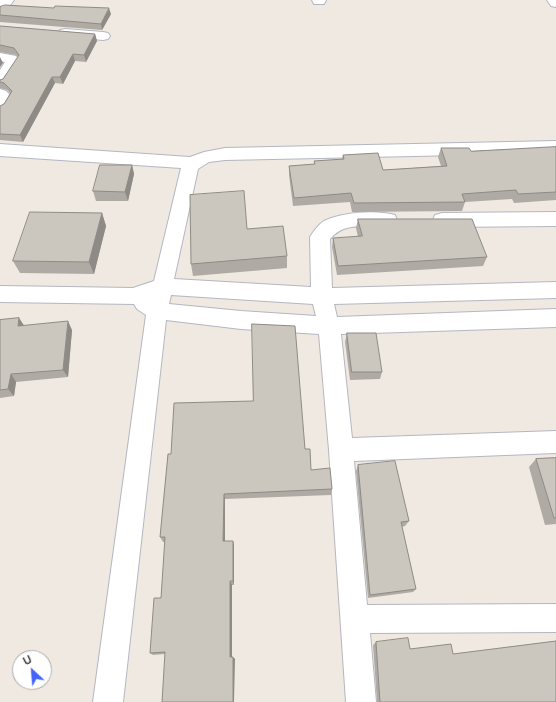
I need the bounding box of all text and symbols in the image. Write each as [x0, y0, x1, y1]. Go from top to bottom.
north arrow [12, 650, 52, 690]
text: U [20, 652, 34, 668]

